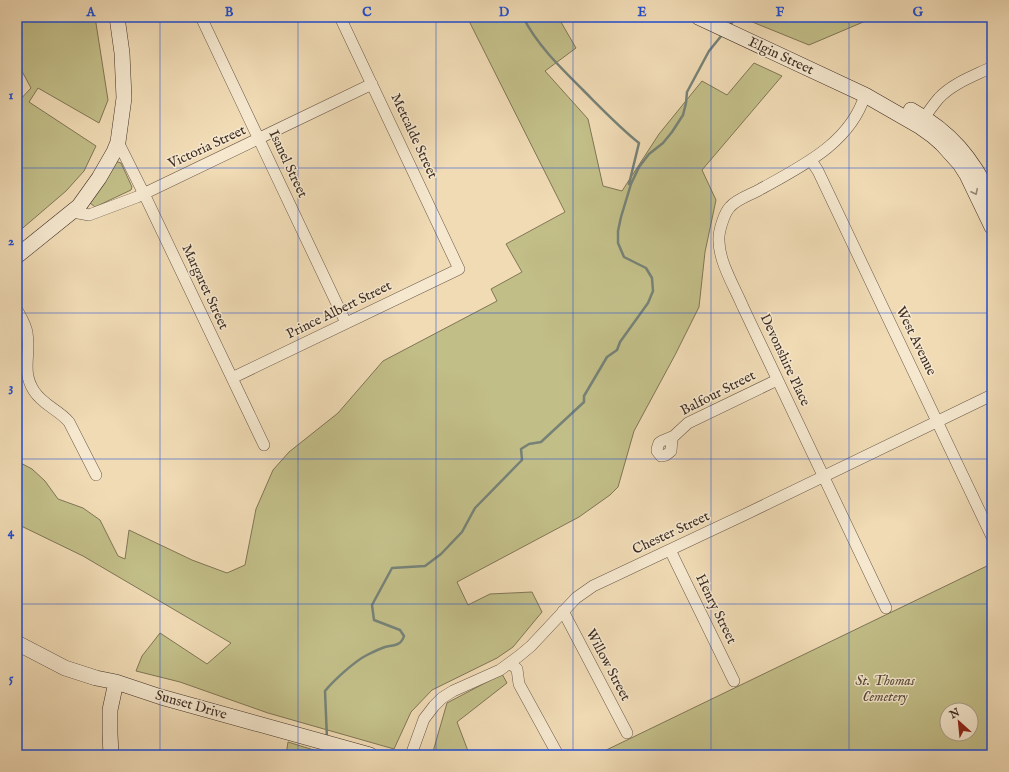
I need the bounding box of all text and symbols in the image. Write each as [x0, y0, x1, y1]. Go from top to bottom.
text: A [86, 4, 97, 21]
text: B [225, 4, 234, 21]
text: C [362, 4, 372, 21]
text: D [499, 4, 510, 21]
text: E [637, 4, 647, 21]
text: F [776, 4, 785, 21]
text: G [913, 4, 924, 21]
street label: Elgin Street [745, 33, 817, 79]
text: 1 [9, 87, 14, 104]
street label: Metcalde Street [386, 91, 442, 182]
street label: Victoria Street [164, 121, 249, 173]
street label: Isanel Street [265, 127, 312, 201]
one-way arrow [970, 188, 978, 195]
text: 2 [8, 233, 14, 250]
street label: Margaret Street [177, 241, 233, 333]
street label: Prince Albert Street [283, 277, 395, 343]
street label: West Avenue [892, 304, 941, 379]
street label: Devonshire Place [756, 311, 815, 410]
street label: Balfour Street [677, 366, 759, 420]
text: 3 [9, 379, 14, 396]
street label: Chester Street [630, 507, 713, 559]
text: 4 [8, 524, 15, 541]
street label: Henry Street [691, 571, 741, 647]
street label: Willow Street [581, 626, 635, 704]
text: 5 [9, 670, 14, 687]
park label: St. Thomas Cemetery [855, 672, 916, 706]
street label: Sunset Drive [153, 686, 229, 724]
north arrow [939, 702, 979, 742]
text: N [947, 705, 963, 723]

